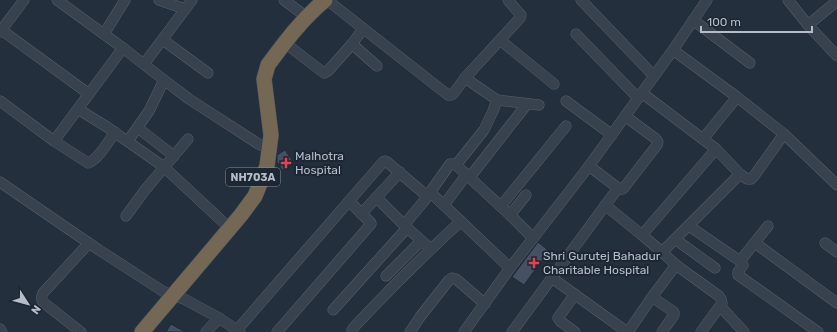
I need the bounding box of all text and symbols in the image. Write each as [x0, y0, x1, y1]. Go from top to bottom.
scale bar [701, 8, 812, 34]
text: 100 m [707, 15, 741, 29]
place label: Malhotra Hospital [295, 149, 344, 177]
marker: Malhotra Hospital [280, 157, 292, 169]
road number: NH703A [226, 168, 280, 186]
place label: Shri Gurutej Bahadur Charitable Hospital [543, 249, 661, 277]
marker: Shri Gurutej Bahadur Charitable Hospital [528, 257, 540, 269]
north arrow [8, 284, 48, 324]
text: N [28, 303, 43, 317]

